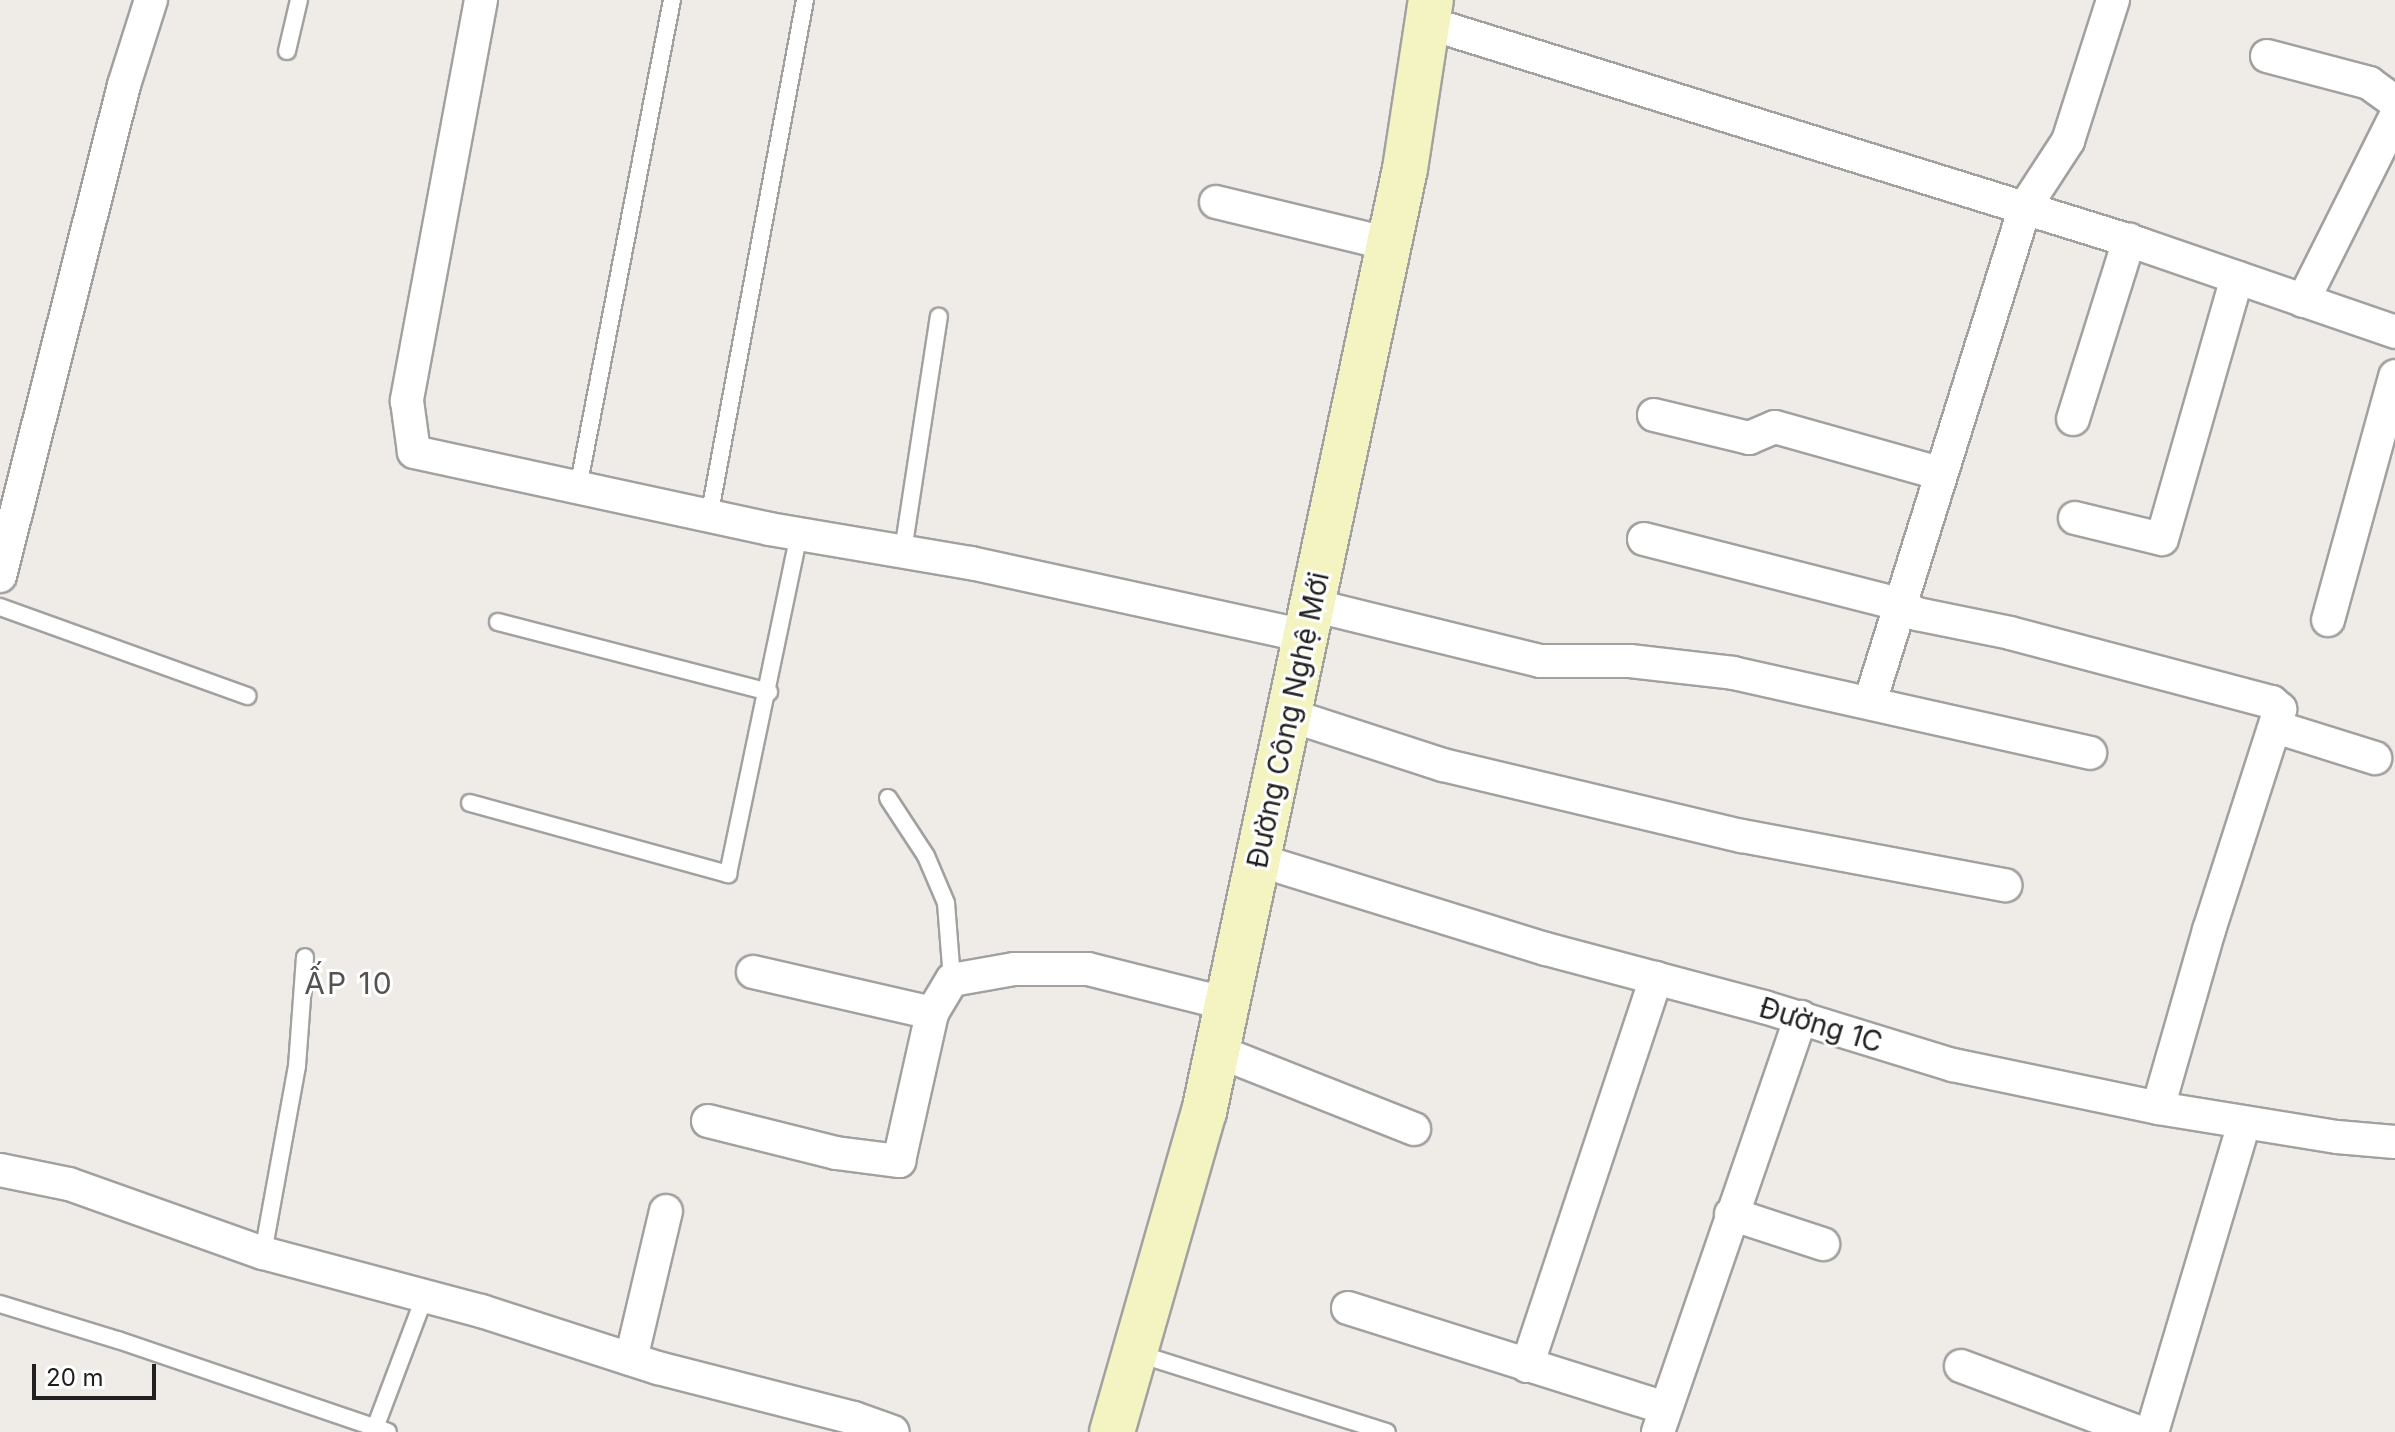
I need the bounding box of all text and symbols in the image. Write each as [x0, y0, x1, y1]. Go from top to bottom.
street label: Đường Công Nghệ Mới [1240, 569, 1336, 871]
district label: ẤP 10 [304, 965, 394, 1001]
street label: Đường 1C [1755, 990, 1887, 1060]
scale bar [36, 1348, 160, 1398]
text: 20 m [46, 1363, 104, 1392]

